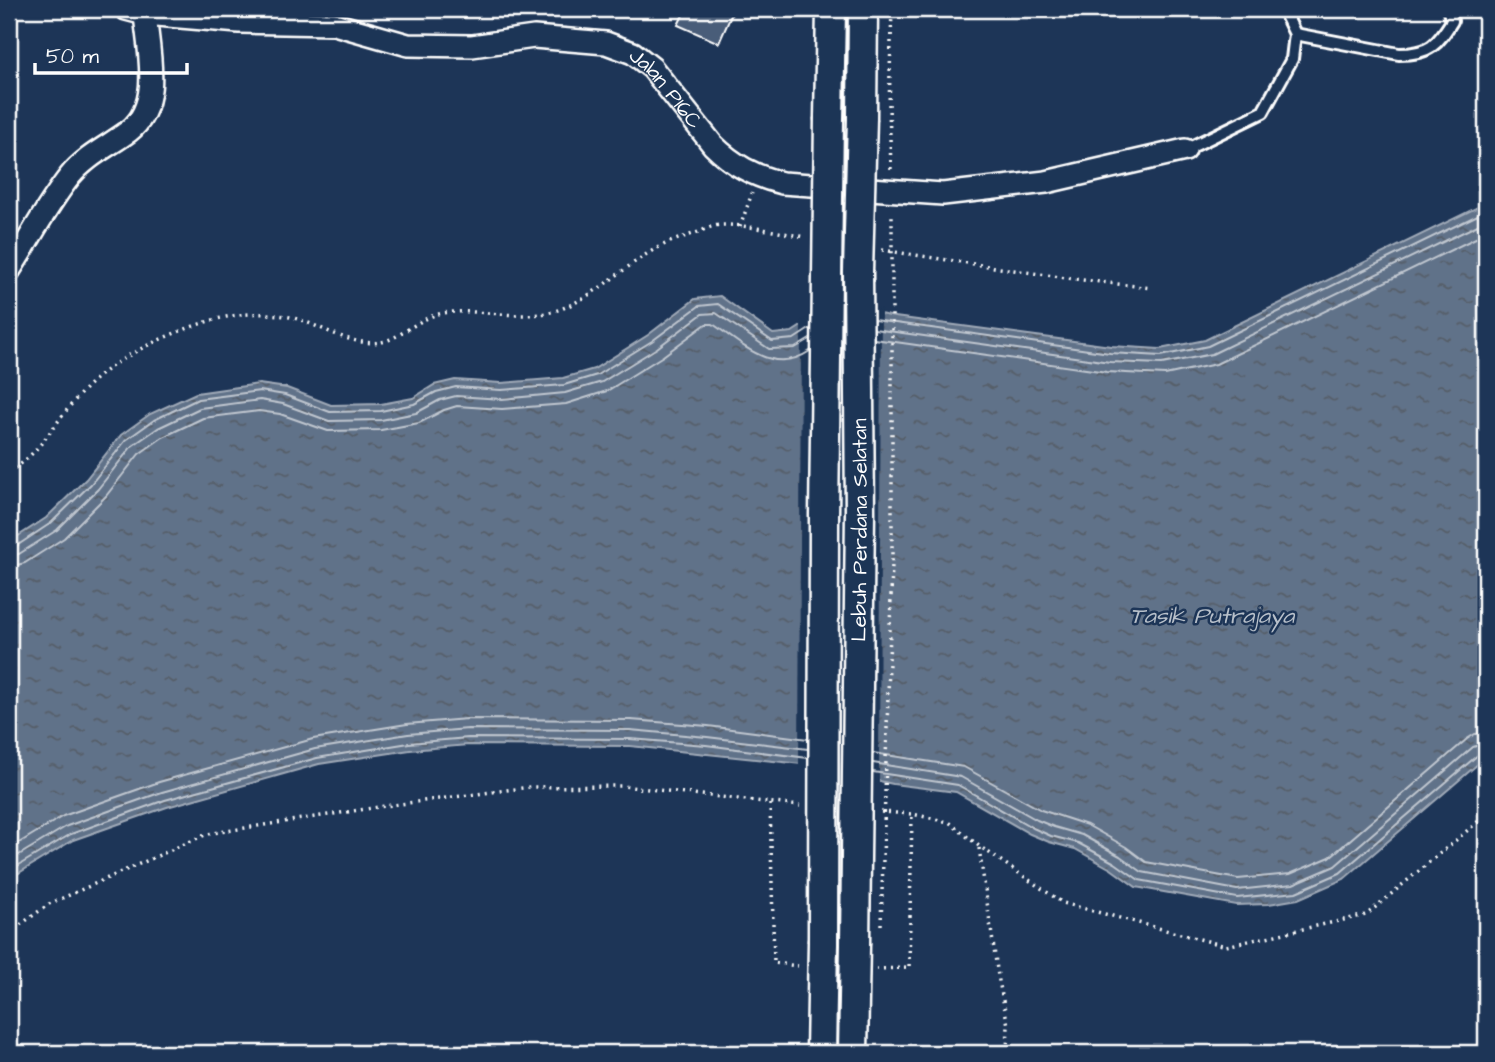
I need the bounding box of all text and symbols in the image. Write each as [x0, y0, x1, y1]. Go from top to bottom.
scale bar [35, 32, 187, 76]
street label: Jalan P16C [623, 41, 709, 135]
text: 50 m [46, 42, 100, 71]
street label: Lebuh Perdana Selatan [845, 418, 875, 642]
water label: Tasik Putrajaya [1130, 600, 1296, 633]

